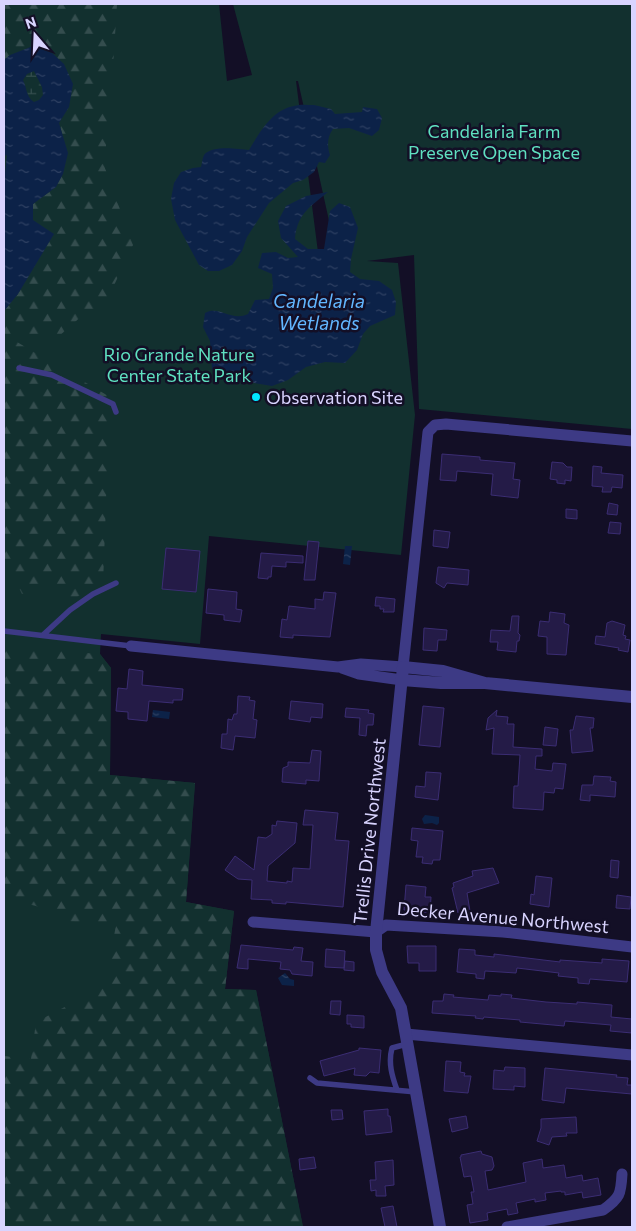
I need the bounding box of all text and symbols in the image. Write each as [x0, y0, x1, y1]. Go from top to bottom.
north arrow [10, 10, 60, 60]
text: N [23, 12, 38, 32]
park label: Candelaria Farm Preserve Open Space [408, 120, 580, 163]
water label: Candelaria Wetlands [273, 289, 365, 334]
park label: Rio Grande Nature Center State Park [104, 343, 254, 386]
place label: Observation Site [266, 386, 403, 408]
marker: Observation Site [250, 391, 262, 403]
street label: Trellis Drive Northwest [348, 737, 390, 925]
street label: Decker Avenue Northwest [396, 897, 610, 937]

